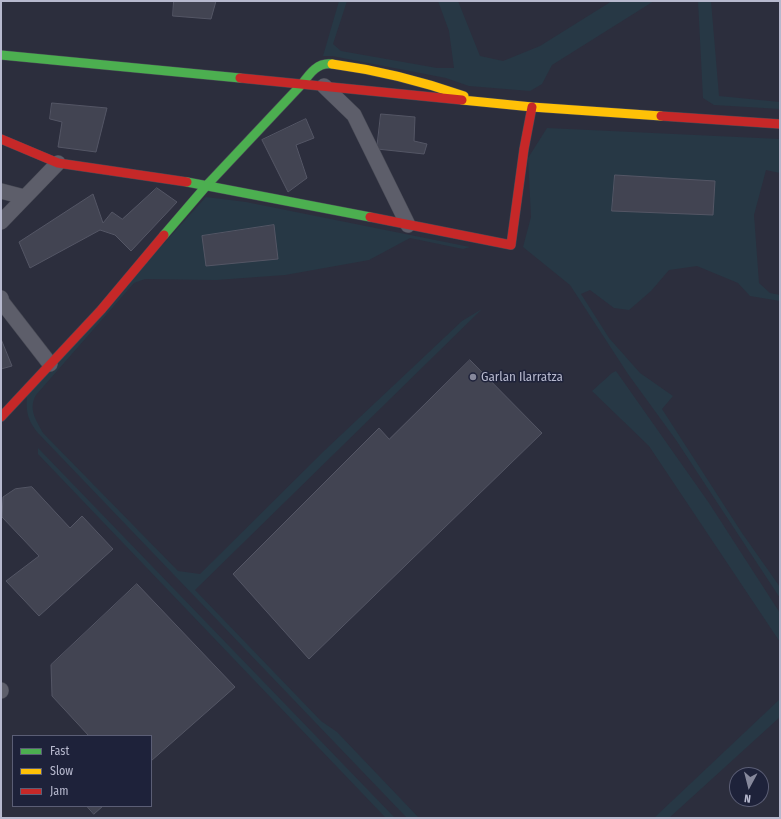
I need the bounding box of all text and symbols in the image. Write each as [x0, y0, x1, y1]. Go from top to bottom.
place label: Garlan Ilarratza [481, 369, 563, 385]
marker: Garlan Ilarratza [468, 372, 478, 382]
legend [12, 735, 152, 807]
text: Fast [50, 744, 69, 758]
text: Slow [50, 764, 73, 778]
north arrow [729, 767, 769, 807]
text: Jam [50, 784, 68, 798]
text: N [744, 792, 752, 805]

